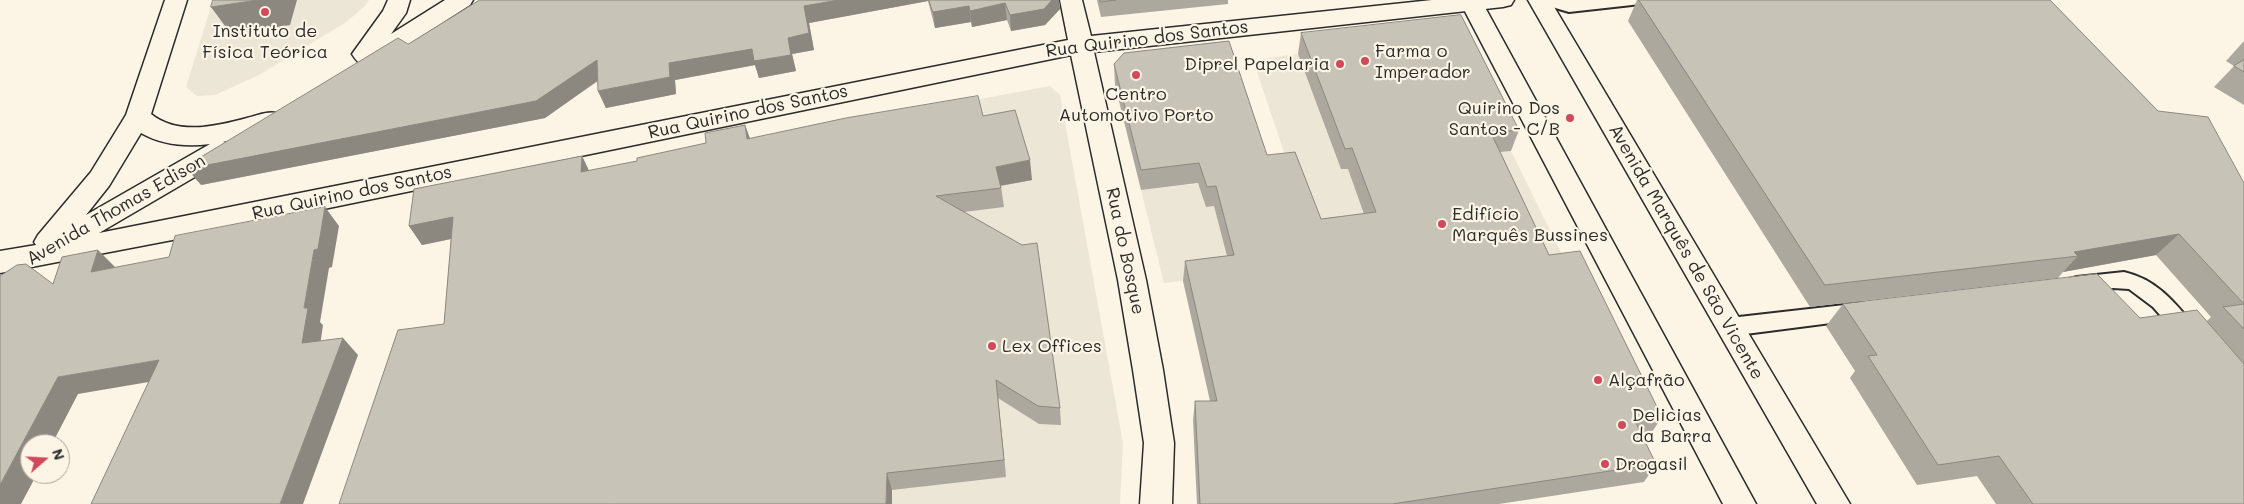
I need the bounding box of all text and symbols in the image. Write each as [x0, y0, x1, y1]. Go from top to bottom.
marker: Instituto de Física Teórica [259, 6, 271, 18]
street label: Rua Quirino dos Santos [1044, 16, 1250, 62]
place label: Instituto de Física Teórica [202, 20, 328, 62]
place label: Farma o Imperador [1375, 40, 1471, 82]
place label: Diprel Papelaria [1185, 53, 1330, 75]
marker: Farma o Imperador [1359, 55, 1371, 67]
marker: Diprel Papelaria [1334, 58, 1346, 70]
marker: Centro Automotivo Porto [1130, 69, 1142, 81]
street label: Rua Quirino dos Santos [646, 80, 850, 144]
place label: Centro Automotivo Porto [1059, 83, 1213, 126]
place label: Quirino Dos Santos - C/B [1449, 97, 1560, 140]
marker: Quirino Dos Santos - C/B [1564, 112, 1576, 124]
street label: Avenida Marquês de São Vicente [1604, 121, 1768, 383]
street label: Avenida Thomas Edison [23, 150, 209, 270]
street label: Rua Quirino dos Santos [250, 161, 454, 225]
street label: Rua do Bosque [1101, 186, 1149, 316]
place label: Edifício Marquês Bussines [1452, 203, 1608, 245]
marker: Edifício Marquês Bussines [1436, 218, 1448, 230]
place label: Lex Offices [1002, 335, 1102, 357]
marker: Lex Offices [986, 340, 998, 352]
place label: Alçafrão [1608, 369, 1685, 391]
marker: Alçafrão [1592, 374, 1604, 386]
place label: Delicias da Barra [1632, 404, 1712, 446]
marker: Delicias da Barra [1616, 419, 1628, 431]
north arrow [20, 434, 70, 484]
text: N [48, 446, 69, 462]
place label: Drogasil [1615, 453, 1688, 475]
marker: Drogasil [1599, 458, 1611, 470]

